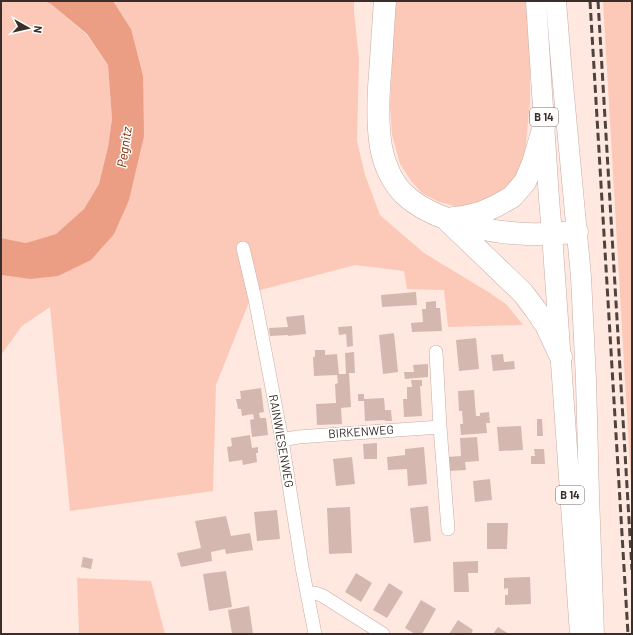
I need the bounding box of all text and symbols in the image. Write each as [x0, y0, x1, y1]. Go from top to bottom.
north arrow [8, 8, 48, 48]
text: N [31, 25, 45, 34]
road number: B 14 [530, 108, 558, 126]
water label: Pegnitz [113, 125, 135, 168]
street label: RAINWIESENWEG [267, 393, 297, 489]
street label: BIRKENWEG [328, 422, 394, 440]
road number: B 14 [556, 486, 584, 504]

